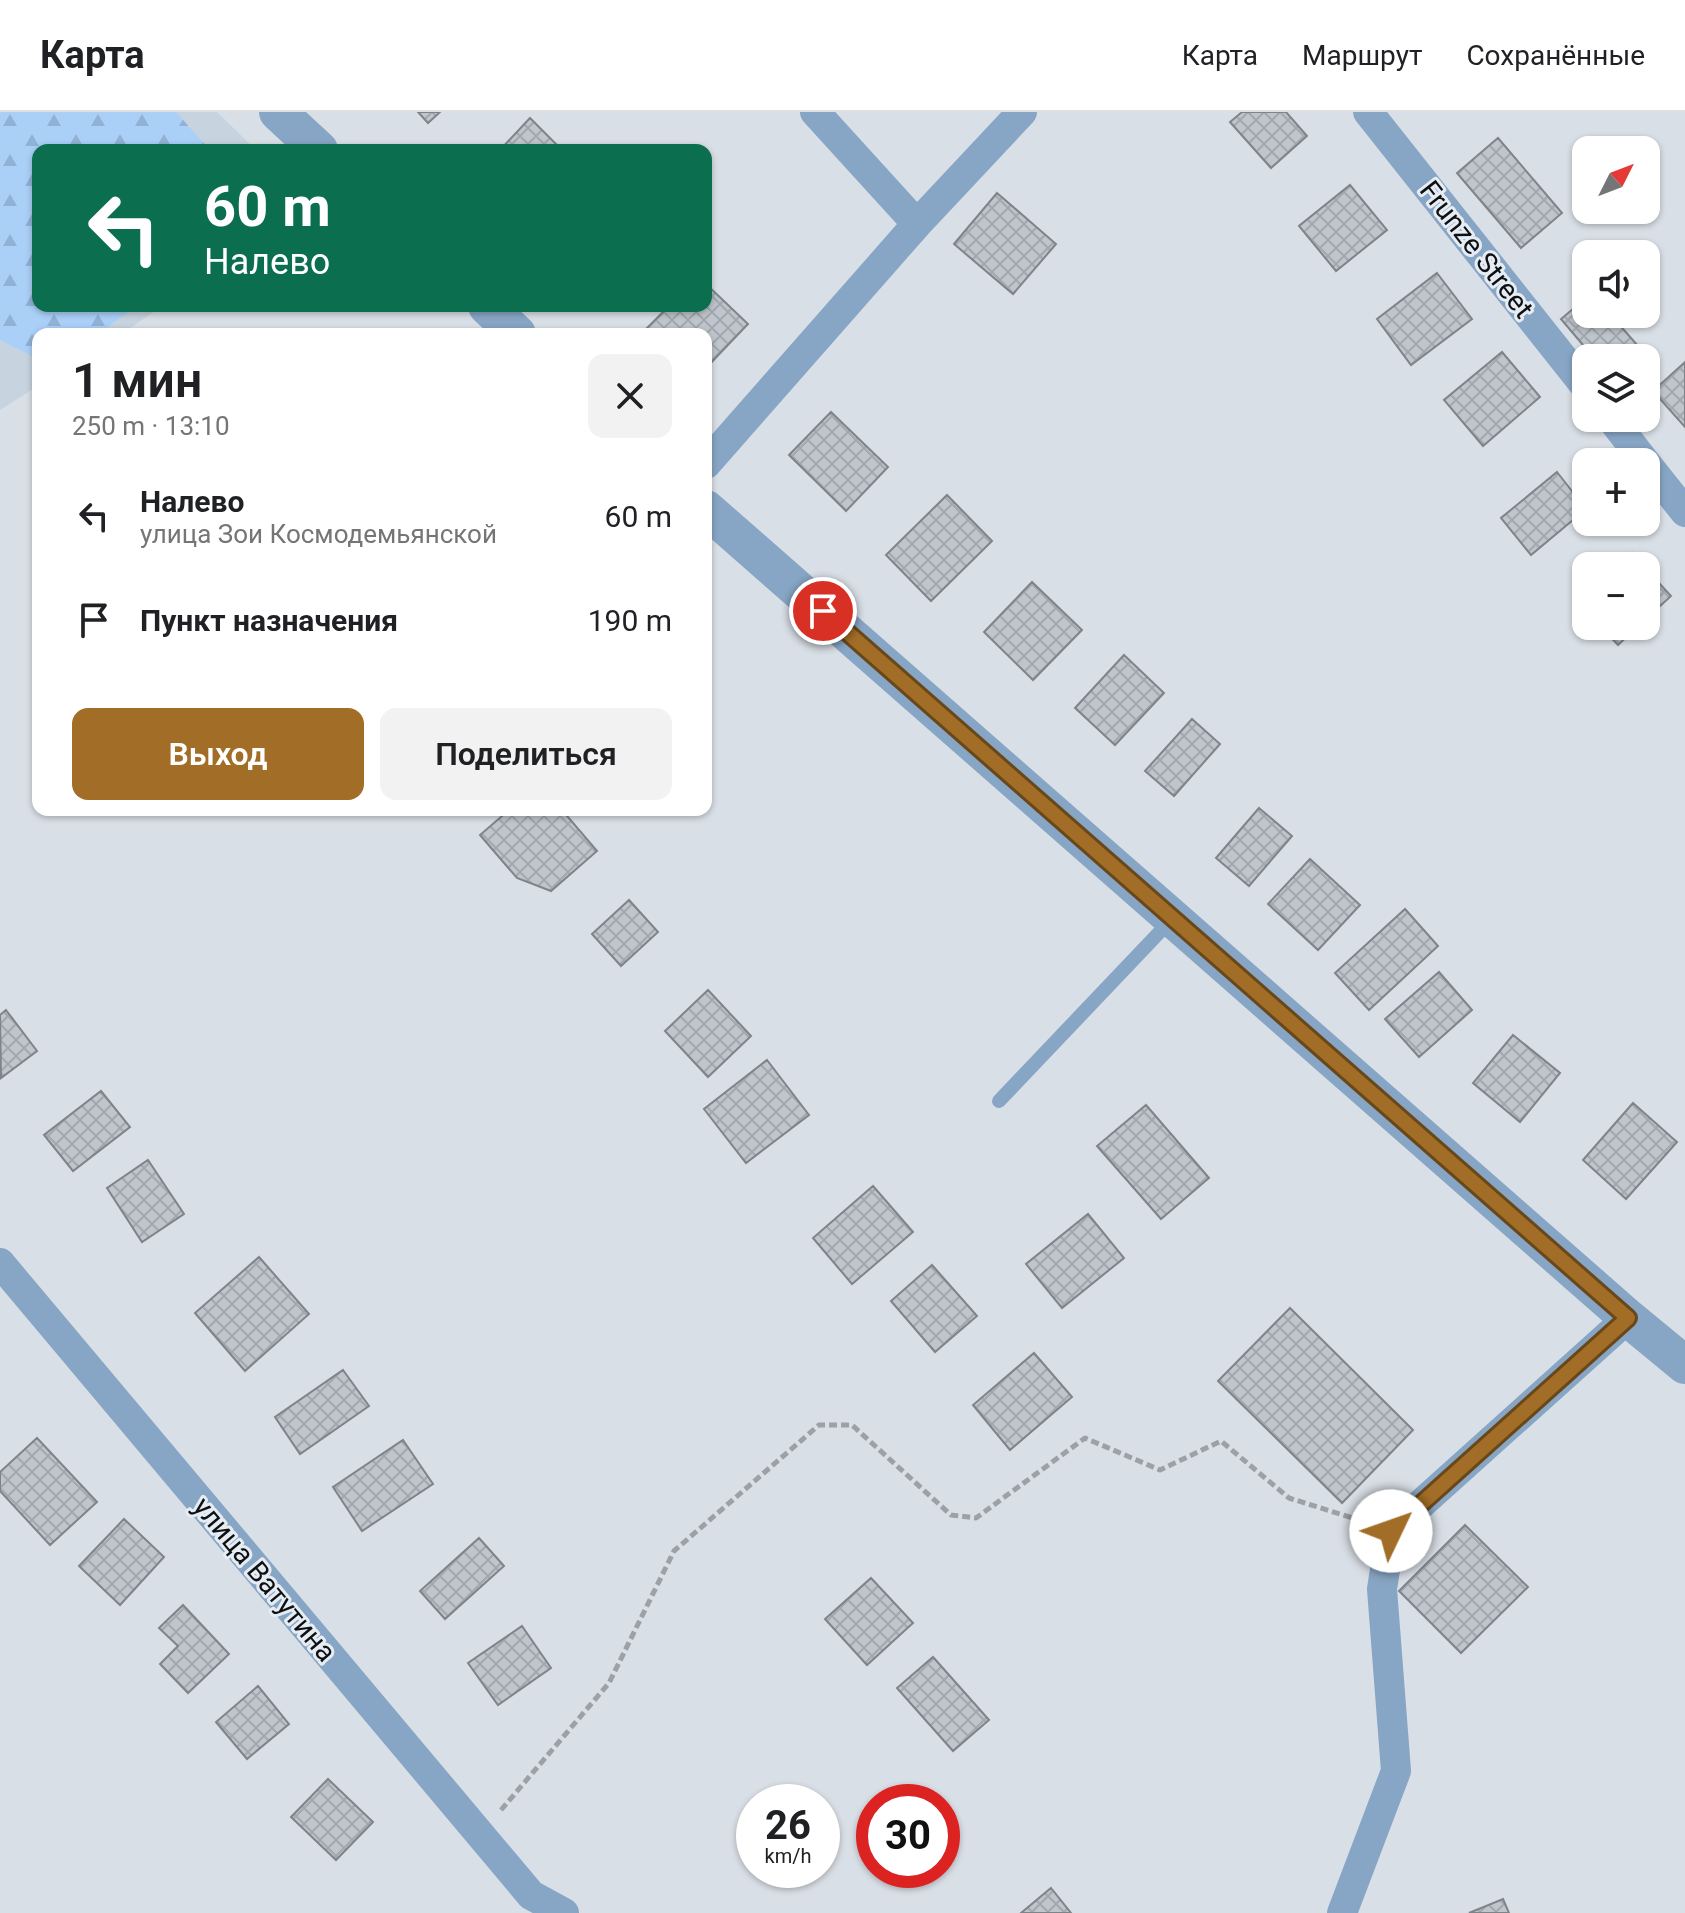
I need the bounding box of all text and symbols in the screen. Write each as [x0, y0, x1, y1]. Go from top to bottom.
text: Карта [40, 33, 145, 77]
text: Карта [1182, 39, 1258, 72]
text: Маршрут [1302, 39, 1422, 72]
text: Сохранённые [1466, 39, 1645, 72]
north arrow [1572, 136, 1660, 224]
map controls [1572, 136, 1660, 640]
text: 60 m [204, 174, 331, 240]
street label: Frunze Street [1413, 174, 1540, 324]
icon: left [72, 176, 176, 280]
button: sound [1572, 240, 1660, 328]
text: Налево [204, 241, 330, 283]
button: layers [1572, 344, 1660, 432]
text: 1 мин [72, 352, 202, 409]
button: close [588, 354, 672, 438]
text: 250 m · 13:10 [72, 411, 230, 441]
button: + [1572, 448, 1660, 536]
text: Налево [140, 484, 244, 519]
icon: left [72, 494, 116, 538]
text: 60 m [605, 499, 672, 534]
text: улица Зои Космодемьянской [140, 519, 497, 549]
button: − [1572, 552, 1660, 640]
pin [789, 577, 857, 645]
icon: arrive [801, 589, 845, 633]
icon: arrive [72, 598, 116, 642]
text: Пункт назначения [140, 603, 398, 638]
text: 190 m [588, 603, 672, 638]
button: Выход [72, 708, 364, 800]
button: Поделиться [380, 708, 672, 800]
position arrow [1349, 1489, 1433, 1573]
street label: улица Ватутина [186, 1491, 343, 1668]
speed limit sign: 30 [856, 1784, 960, 1888]
text: 26 [765, 1802, 811, 1849]
text: km/h [765, 1844, 811, 1868]

